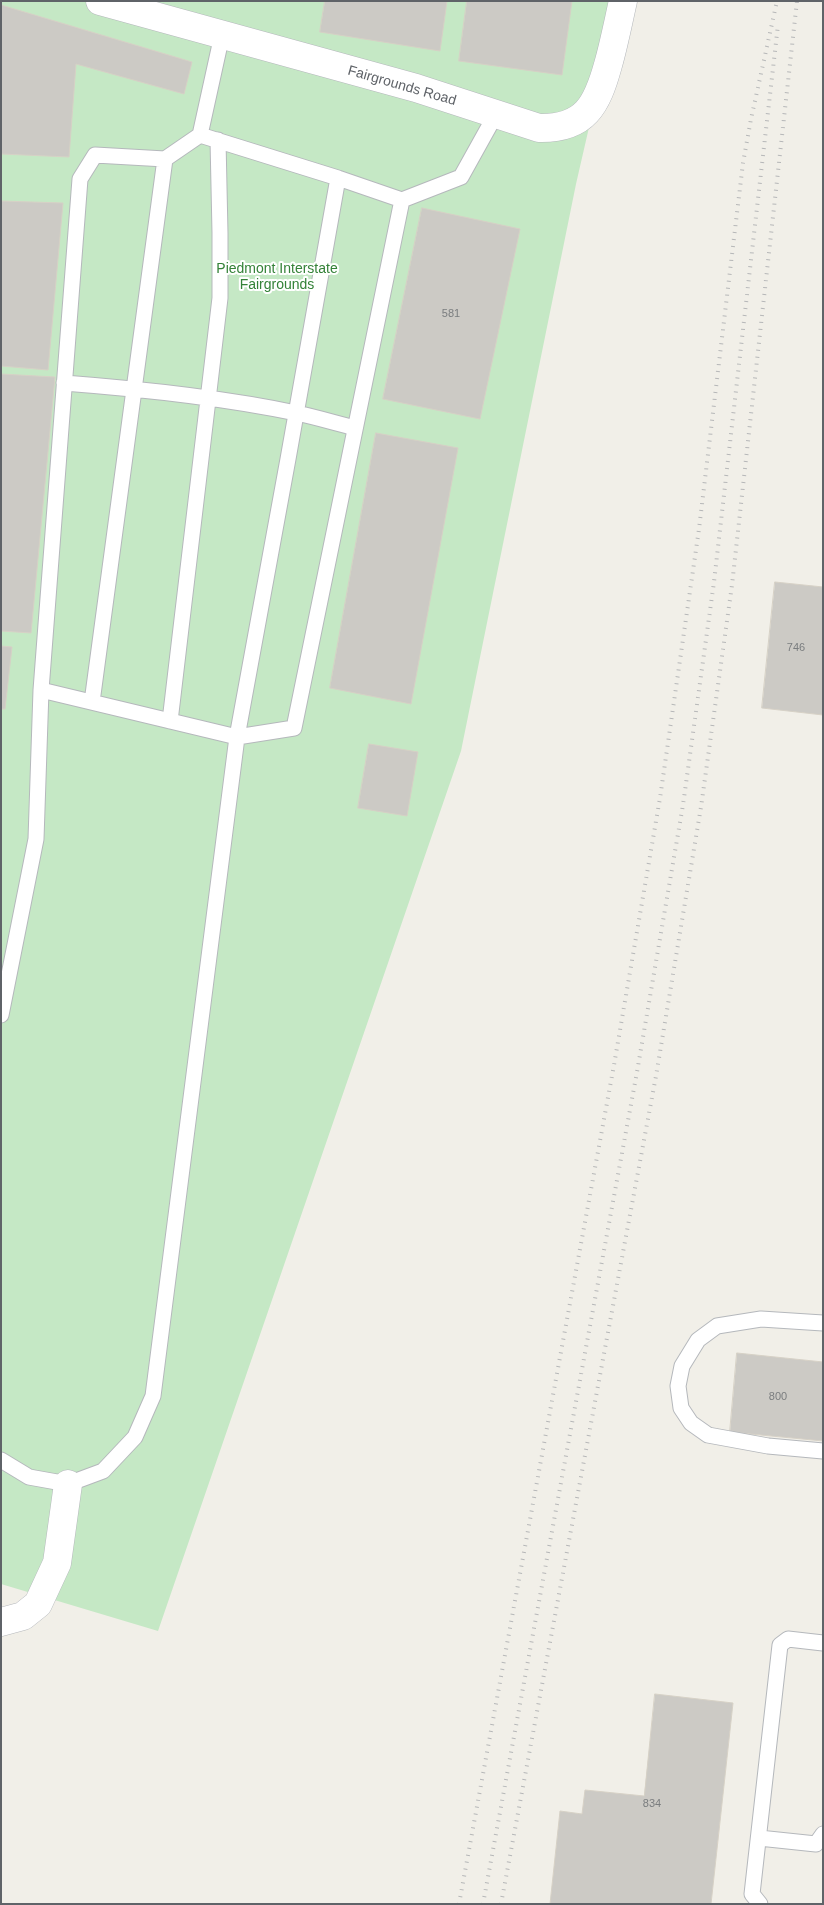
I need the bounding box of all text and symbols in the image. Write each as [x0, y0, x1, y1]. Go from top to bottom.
street label: Fairgrounds Road [346, 62, 458, 110]
park label: Piedmont Interstate Fairgrounds [216, 261, 338, 294]
house number: 581 [442, 307, 460, 321]
house number: 746 [787, 641, 805, 655]
house number: 800 [769, 1390, 787, 1404]
house number: 834 [643, 1797, 661, 1811]

